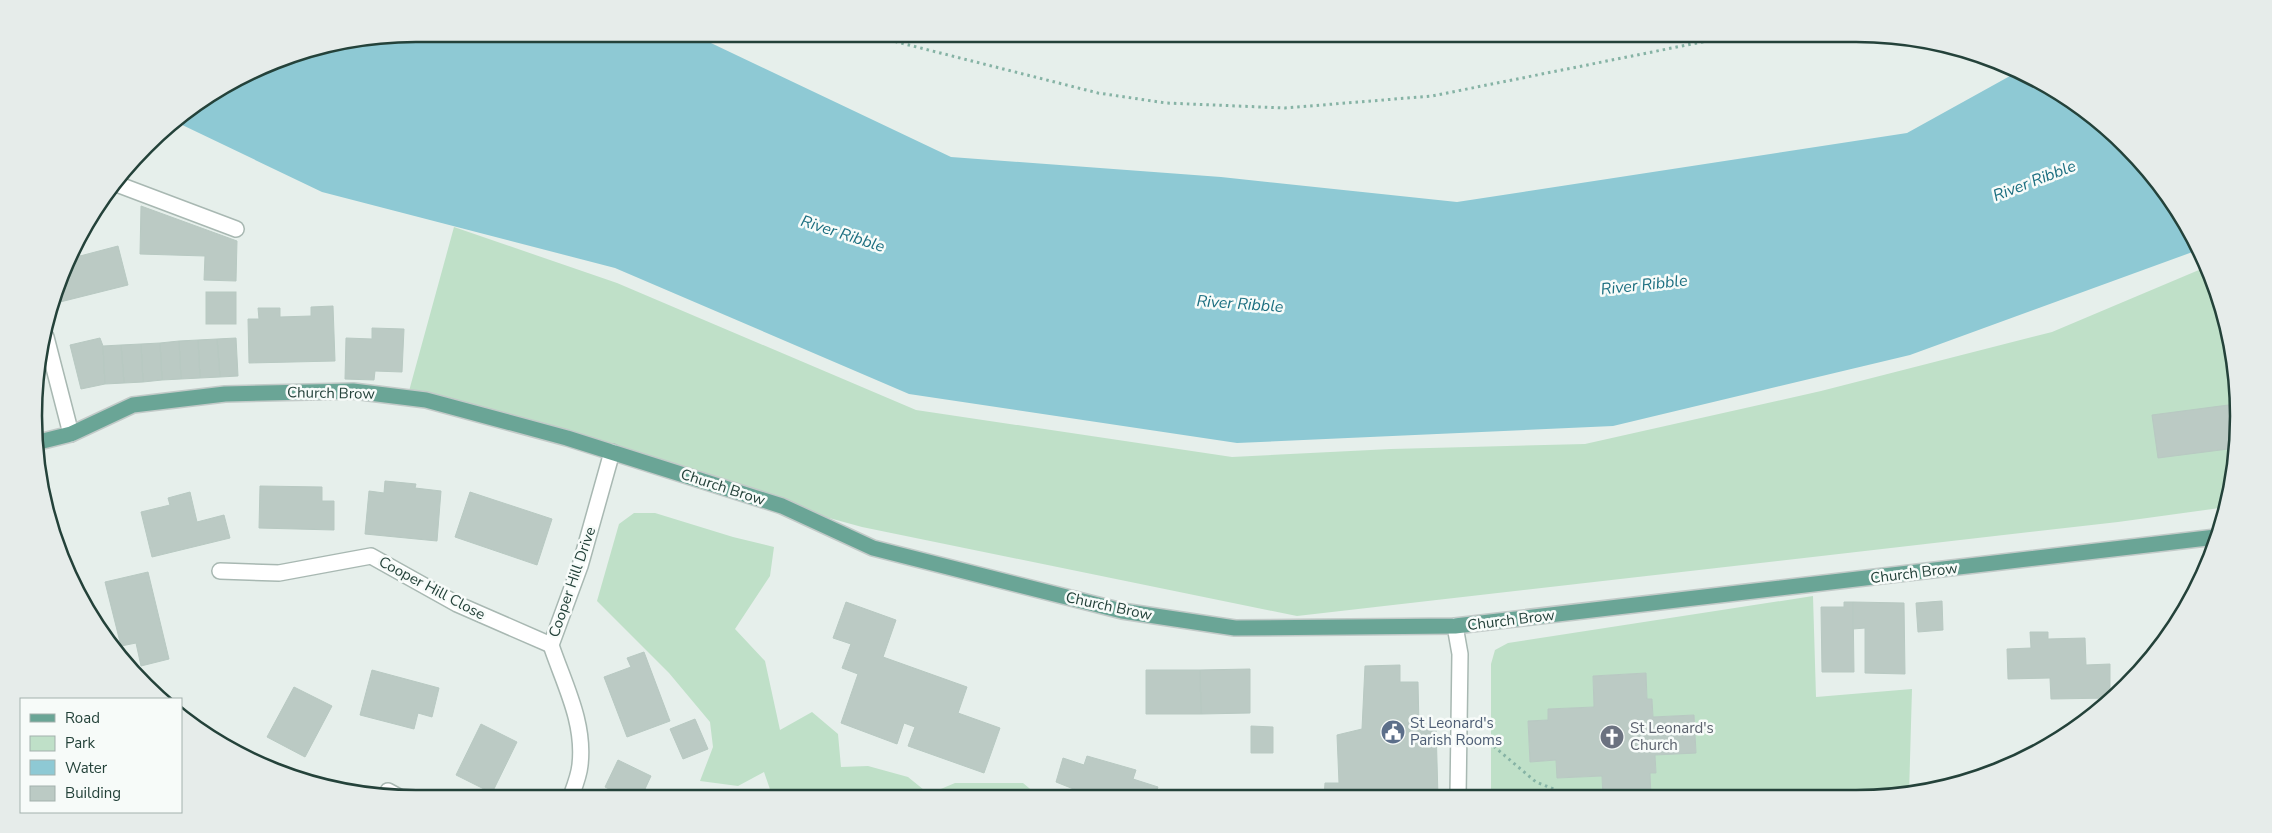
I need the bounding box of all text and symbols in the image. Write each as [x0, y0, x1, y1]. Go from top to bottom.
water label: River Ribble [1990, 155, 2079, 207]
water label: River Ribble [798, 210, 888, 258]
water label: River Ribble [1600, 269, 1689, 300]
water label: River Ribble [1196, 290, 1285, 318]
street label: Church Brow [287, 382, 375, 404]
street label: Church Brow [678, 464, 768, 510]
street label: Cooper Hill Drive [544, 524, 600, 640]
street label: Cooper Hill Close [375, 552, 489, 624]
street label: Church Brow [1869, 558, 1959, 588]
street label: Church Brow [1064, 587, 1154, 625]
street label: Church Brow [1466, 605, 1556, 635]
legend [20, 698, 182, 813]
text: Road [65, 708, 100, 728]
place label: St Leonard's Parish Rooms [1410, 713, 1502, 750]
place label: St Leonard's Church [1630, 718, 1714, 755]
public building icon: St Leonard's Parish Rooms [1380, 719, 1406, 745]
church icon: St Leonard's Church [1599, 724, 1625, 750]
text: Park [65, 733, 95, 753]
text: Water [65, 758, 108, 778]
text: Building [65, 783, 121, 803]

